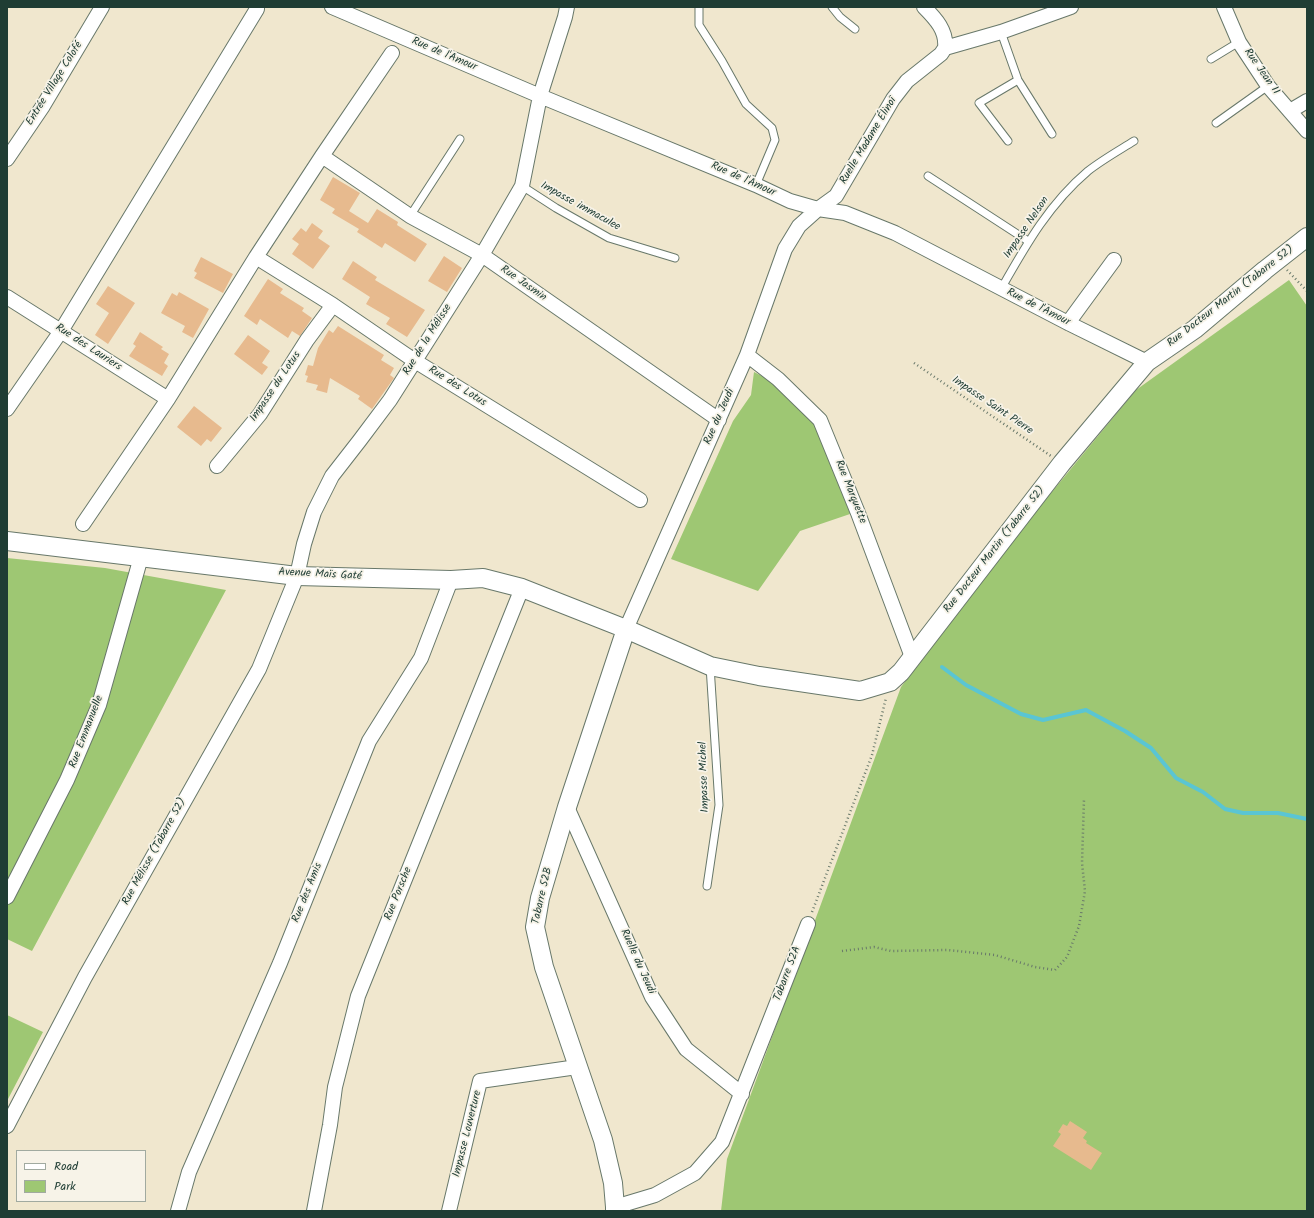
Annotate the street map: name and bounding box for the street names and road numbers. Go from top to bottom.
street label: Rue de l'Amour [409,35,479,75]
street label: Entrée Village Colofé [24,40,86,128]
street label: Rue Jean II [1240,46,1282,98]
street label: Ruelle Madame Élinoï [838,95,900,187]
street label: Rue de l'Amour [709,160,777,200]
street label: Impasse immaculee [538,180,622,234]
street label: Impasse Nelson [1001,194,1053,262]
street label: Rue Docteur Martin (Tabarre 52) [1165,243,1297,351]
street label: Rue Jasmin [497,263,549,305]
street label: Rue de l'Amour [1004,286,1072,330]
street label: Rue de la Mélisse [401,302,455,378]
street label: Rue des Lauriers [52,322,124,374]
street label: Impasse du Lotus [248,349,304,425]
street label: Rue des Lotus [426,364,488,410]
street label: Impasse Saint Pierre [949,374,1035,438]
street label: Rue du Jeudi [702,387,738,447]
street label: Rue Marquette [831,458,869,526]
street label: Rue Docteur Martin (Tabarre 52) [941,484,1049,616]
street label: Avenue Maïs Gaté [278,566,362,584]
street label: Rue Emmanuelle [67,694,107,770]
street label: Impasse Michel [697,741,713,813]
street label: Rue Mélisse (Tabarre 52) [120,796,190,908]
street label: Rue des Amis [290,861,326,925]
street label: Rue Porsche [382,866,416,922]
street label: Tabarre 52B [530,866,556,926]
street label: Ruelle du Jeudi [617,927,657,997]
street label: Tabarre 52A [772,945,804,1003]
street label: Impasse Louverture [451,1089,485,1179]

